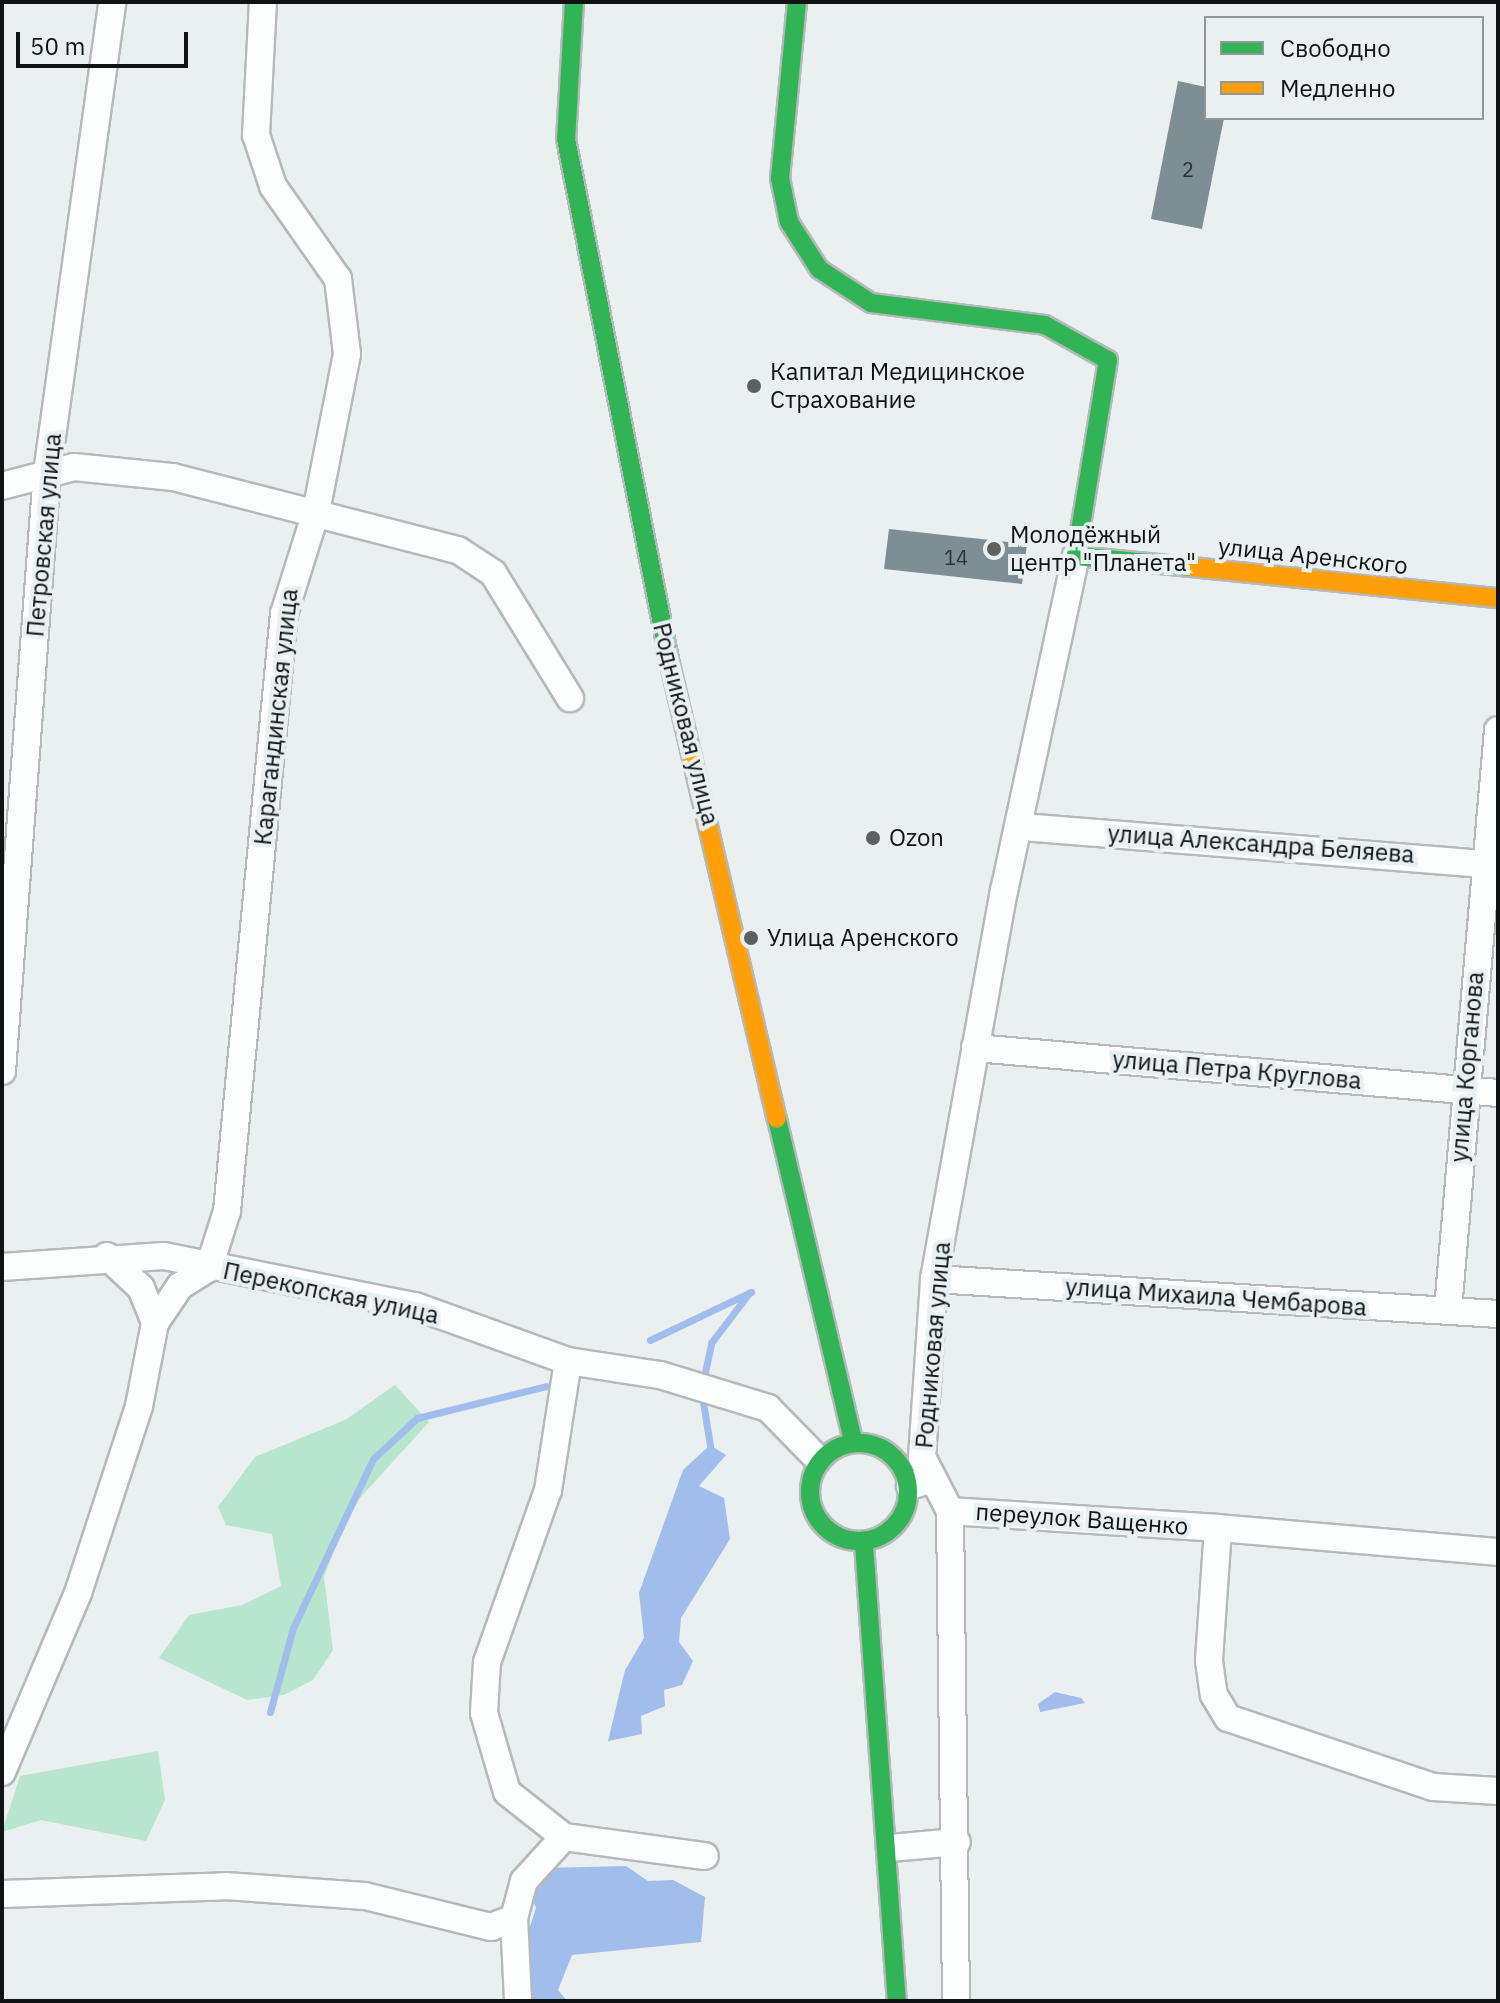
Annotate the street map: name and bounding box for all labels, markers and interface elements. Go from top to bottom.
scale bar [20,16,192,66]
legend [1204,16,1484,120]
text: 50 m [30,30,85,62]
text: Свободно [1280,32,1391,64]
text: Медленно [1280,72,1396,104]
house number: 2 [1182,157,1194,181]
place label: Капитал Медицинское Страхование [770,358,1025,414]
marker: Капитал Медицинское Страхование [745,377,763,395]
street label: Петровская улица [21,432,67,638]
place label: Молодёжный центр "Планета" [1010,521,1196,577]
street label: улица Аренского [1217,532,1409,580]
marker: Молодёжный центр "Планета" [985,540,1003,558]
house number: 14 [944,545,968,569]
street label: Карагандинская улица [248,587,304,847]
street label: Родниковая улица [647,620,725,828]
street label: улица Александра Беляева [1107,819,1415,869]
place label: Ozon [889,824,944,852]
marker: Ozon [864,829,882,847]
place label: Улица Аренского [767,924,959,952]
marker: Улица Аренского [742,929,760,947]
street label: улица Корганова [1444,970,1490,1164]
street label: улица Петра Круглова [1111,1045,1363,1095]
street label: Родниковая улица [910,1240,956,1450]
street label: Перекопская улица [221,1256,441,1330]
street label: улица Михаила Чембарова [1064,1272,1368,1322]
street label: переулок Ващенко [975,1497,1189,1541]

